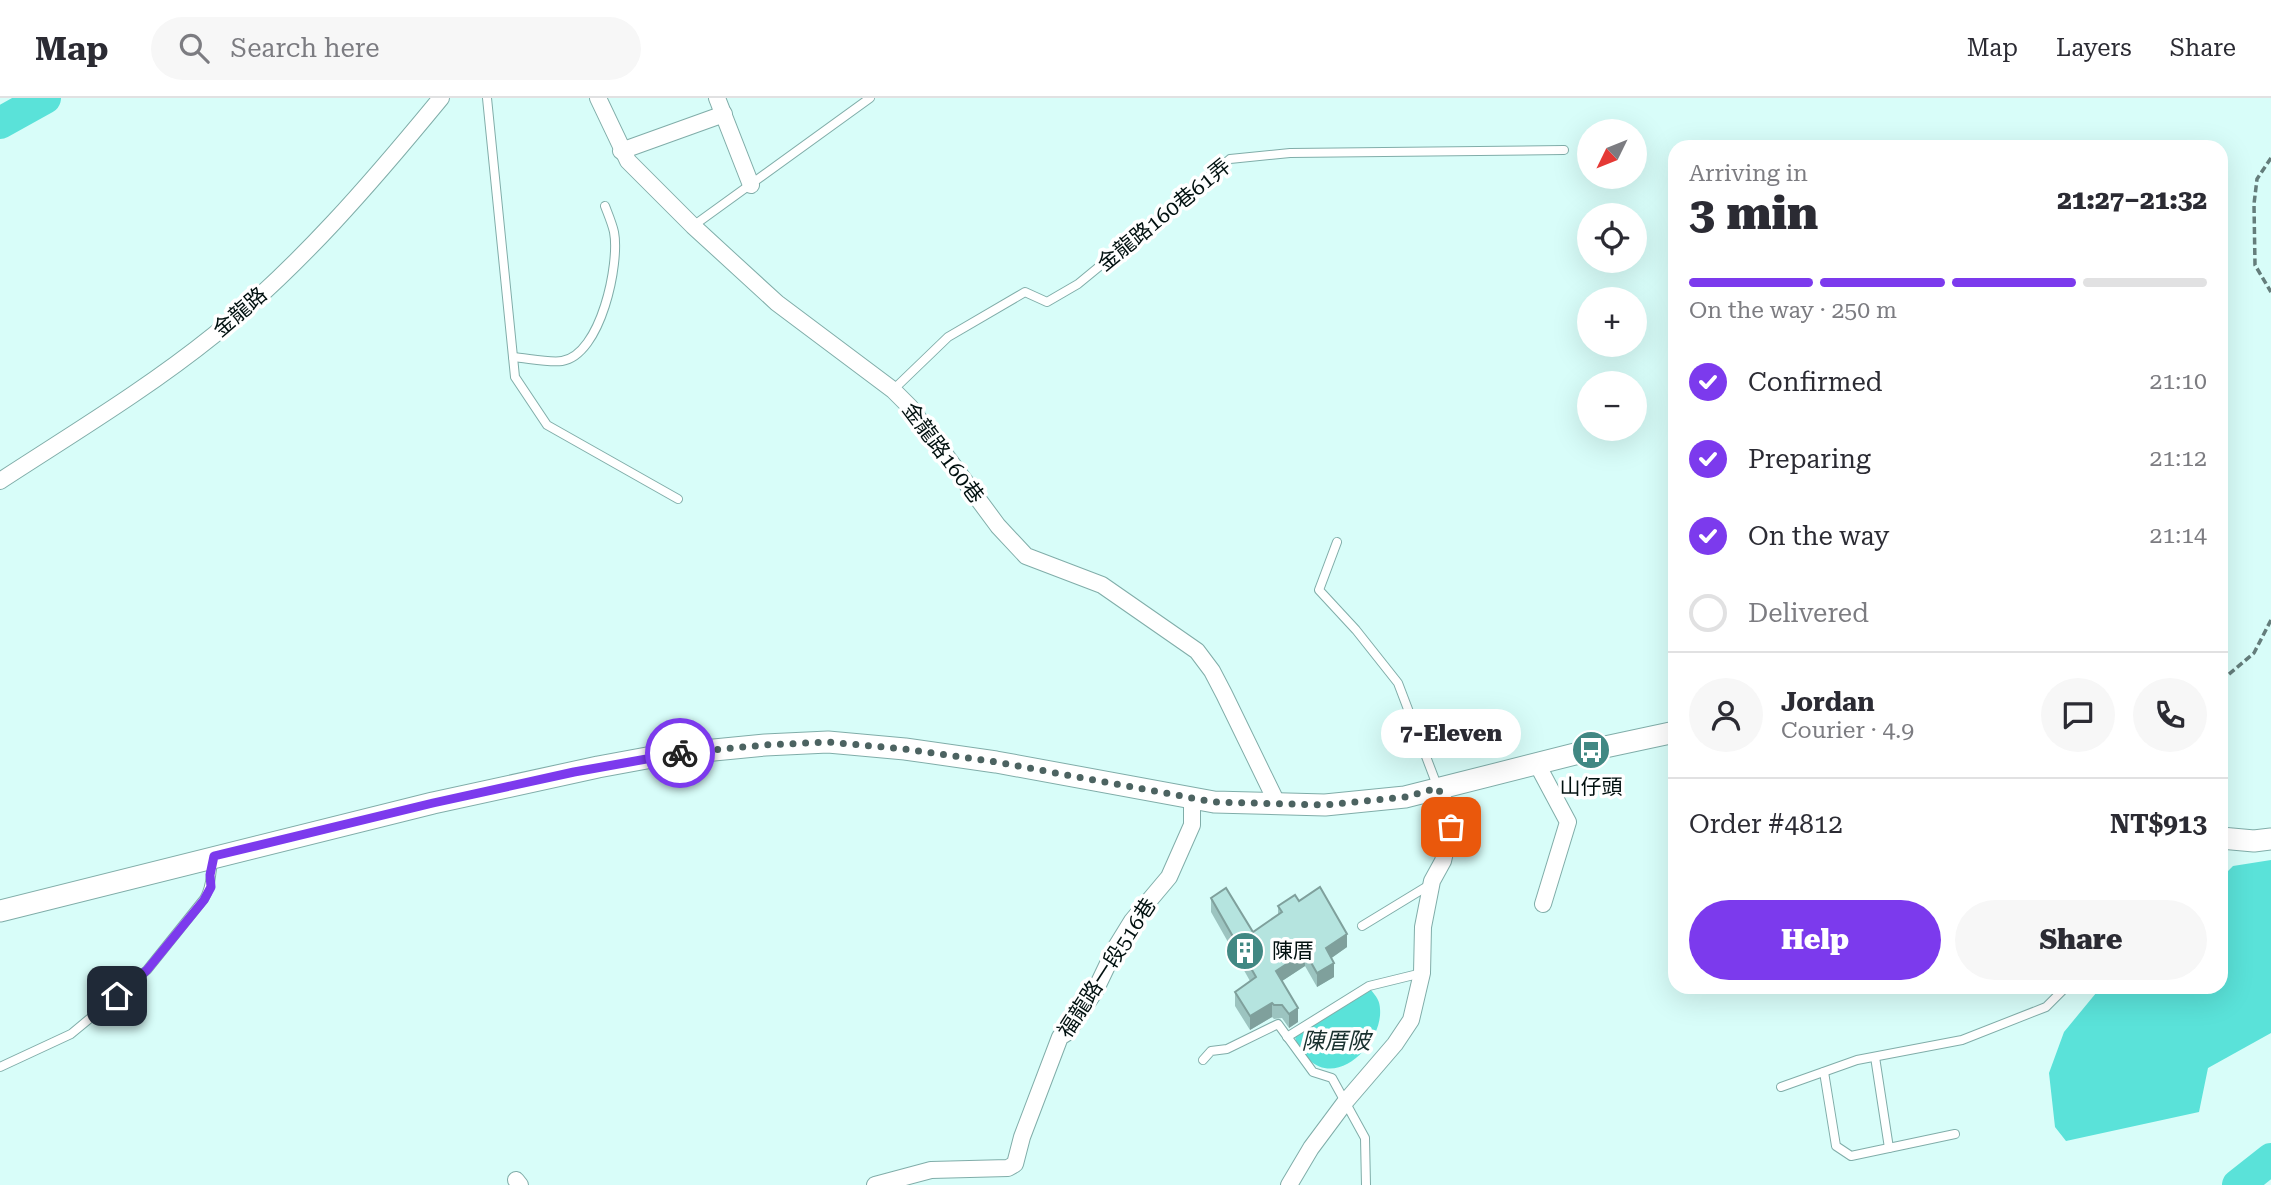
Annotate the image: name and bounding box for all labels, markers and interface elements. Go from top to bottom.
search box [151,17,641,80]
text: Map [35,29,109,68]
icon: search [175,29,213,67]
text: Search here [231,33,380,63]
text: Map [1967,34,2018,62]
text: Layers [2056,34,2132,62]
text: Share [2170,34,2236,62]
north arrow [1577,119,1647,189]
map controls [1577,119,1647,441]
street label: 金龍路160巷61弄 [1093,154,1235,276]
text: Arriving in [1689,160,1808,187]
text: 21:27–21:32 [2057,185,2207,215]
text: 3 min [1689,186,1818,240]
button: locate [1577,203,1647,273]
street label: 金龍路 [208,282,272,342]
button: + [1577,287,1647,357]
text: On the way · 250 m [1689,297,1897,324]
icon: check [1689,363,1727,401]
text: Confirmed [1748,367,1883,397]
text: 21:10 [2150,368,2207,395]
button: − [1577,371,1647,441]
street label: 金龍路160巷 [898,398,988,508]
icon: check [1689,440,1727,478]
text: Preparing [1748,444,1871,474]
text: 21:12 [2150,445,2207,472]
icon: check [1689,517,1727,555]
text: On the way [1748,521,1889,551]
text: 21:14 [2150,522,2207,549]
text: Delivered [1748,598,1869,628]
button: person [1689,678,1763,752]
button: chat [2041,678,2115,752]
button: phone [2133,678,2207,752]
text: Jordan [1781,687,1875,717]
callout: 7-Eleven [1381,708,1521,757]
text: Courier · 4.9 [1781,717,1914,744]
courier [645,718,715,788]
text: 7-Eleven [1400,720,1502,747]
bus stop icon: 山仔頭 [1570,729,1612,771]
icon: bike [661,734,699,772]
place label: 山仔頭 [1560,775,1623,799]
pin [1421,797,1481,857]
icon: bag [1432,808,1470,846]
text: Order #4812 [1689,809,1843,839]
text: NT$913 [2110,809,2207,839]
street label: 福龍路一段516巷 [1053,894,1161,1042]
button: Help [1689,900,1941,980]
button: Share [1955,900,2207,980]
building icon: 陳厝 [1224,930,1266,972]
place label: 陳厝 [1272,939,1314,963]
pin [87,966,147,1026]
icon: home [98,977,136,1015]
water label: 陳厝陂 [1302,1028,1374,1055]

